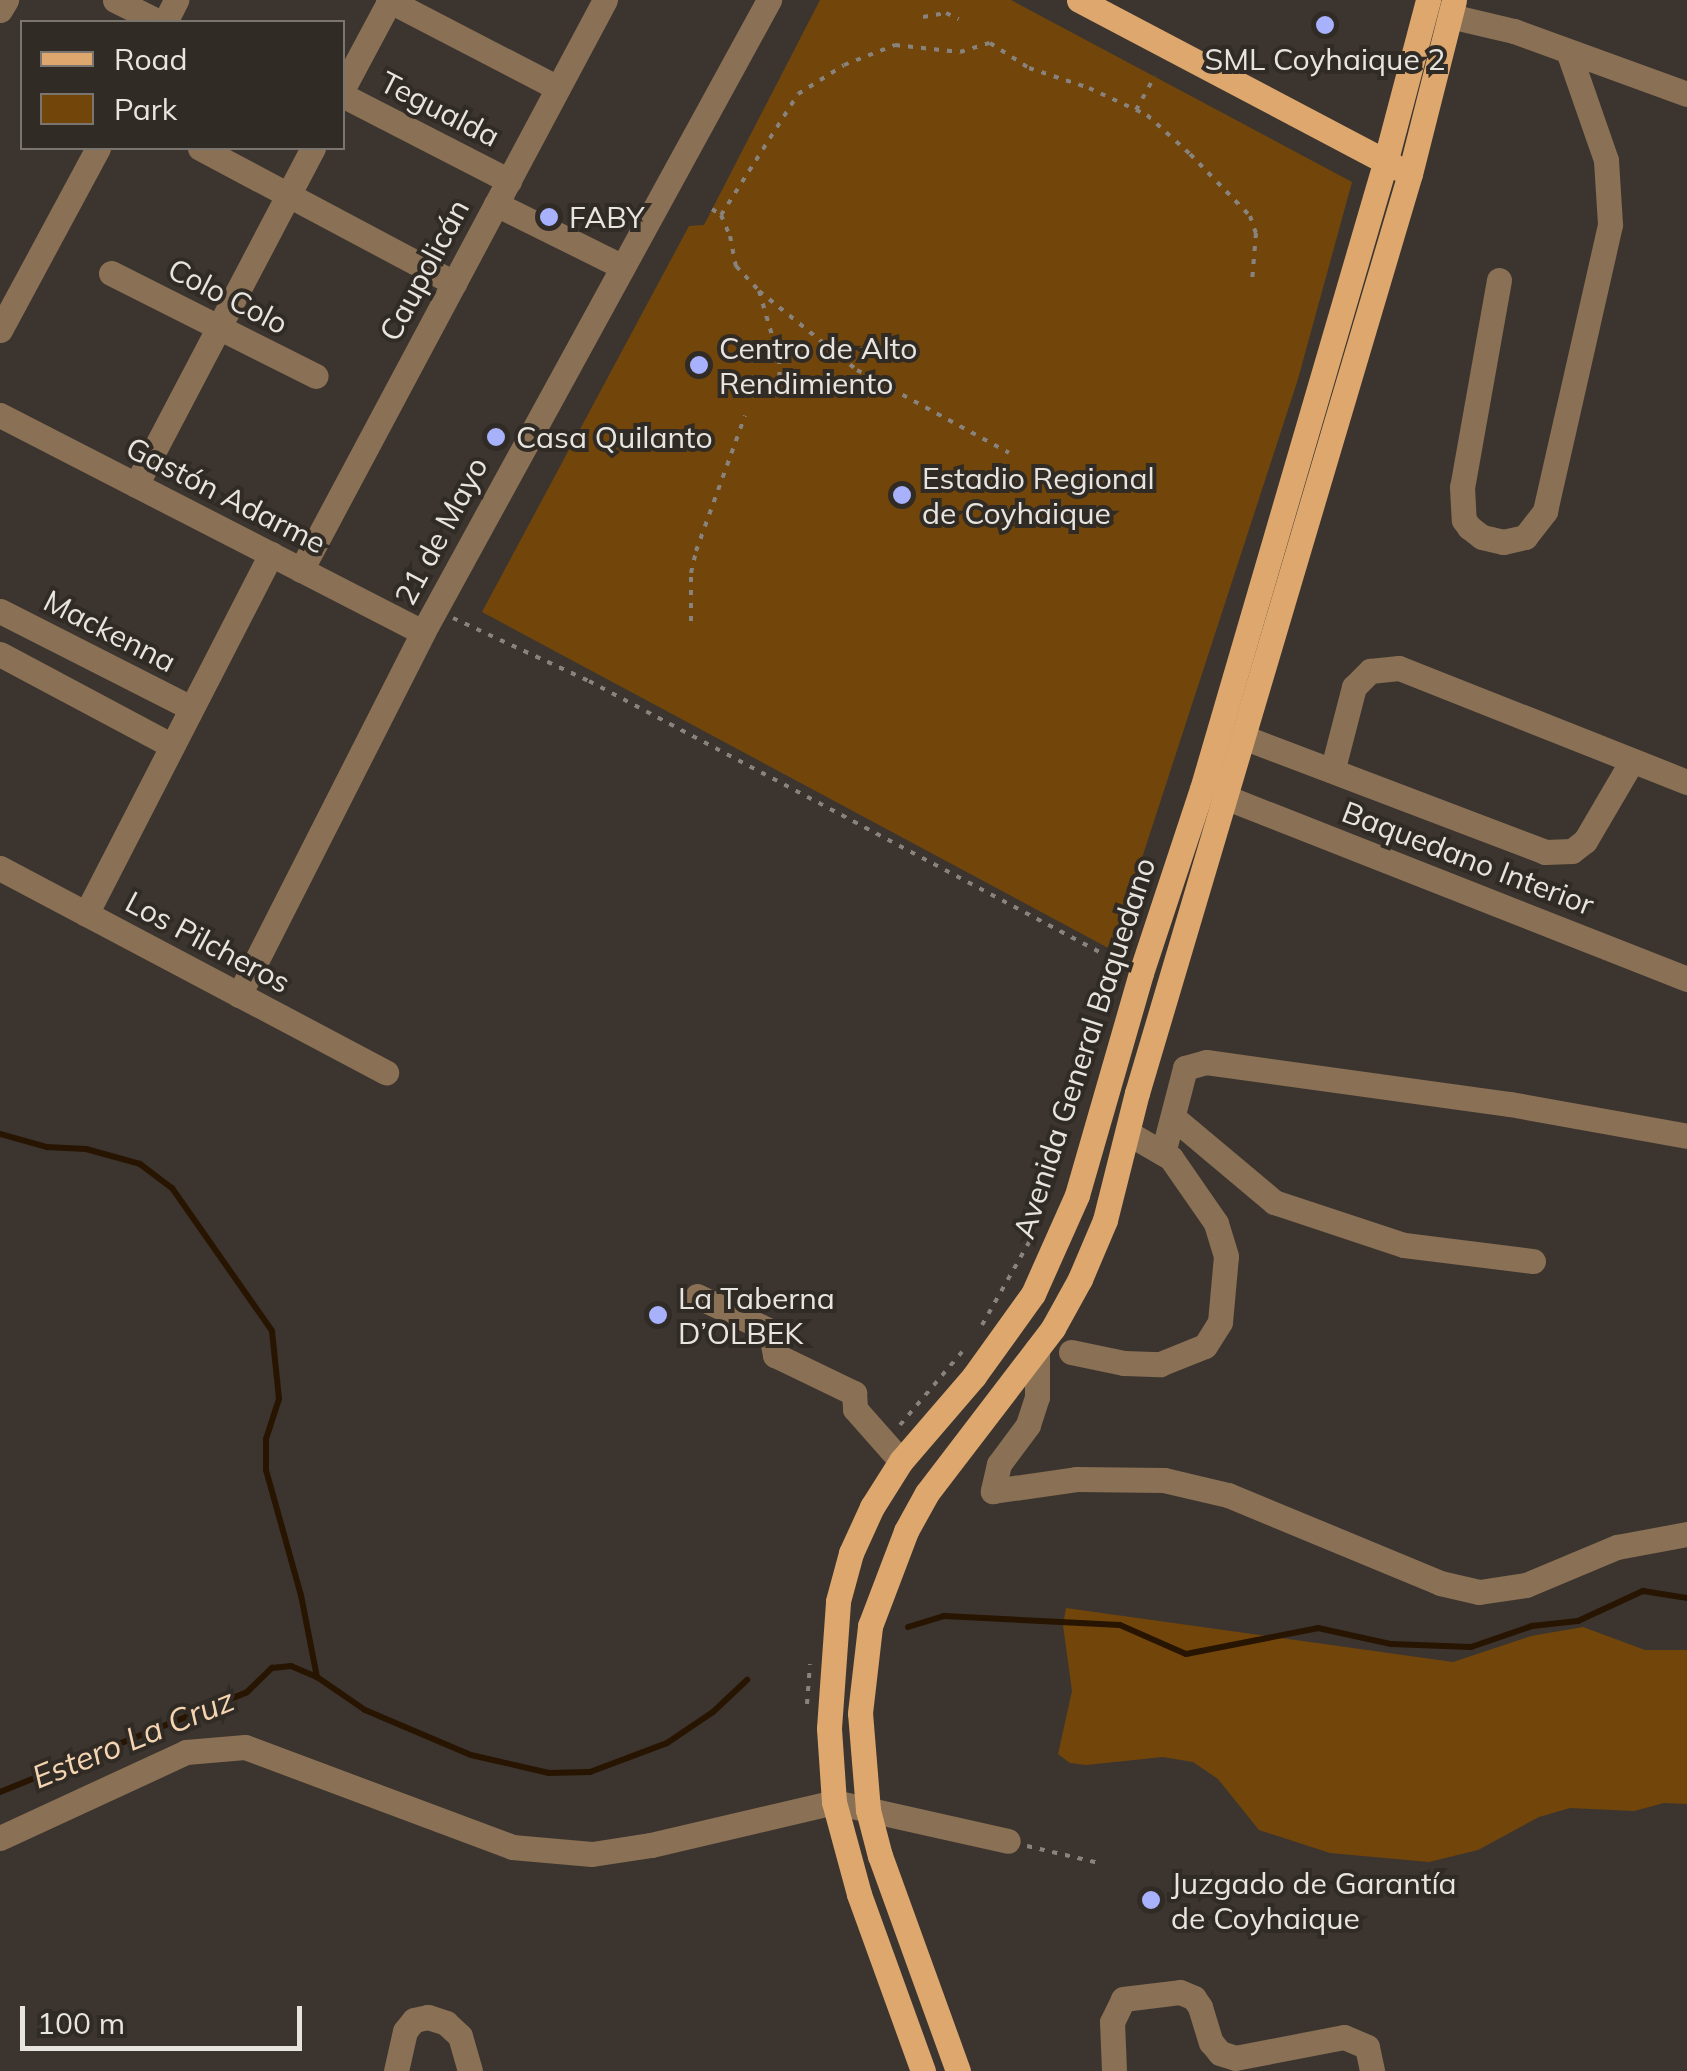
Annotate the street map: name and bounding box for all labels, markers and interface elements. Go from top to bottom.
marker: SML Coyhaique 2 [1314,14,1336,36]
legend [20,20,345,150]
text: Road [114,40,188,78]
place label: SML Coyhaique 2 [1204,41,1446,77]
street label: Tegualda [374,64,506,154]
text: Park [114,90,177,128]
street label: Caupolicán [372,193,476,347]
place label: FABY [569,199,644,235]
marker: FABY [538,206,560,228]
street label: Colo Colo [162,251,294,341]
place label: Centro de Alto Rendimiento [719,330,917,400]
marker: Centro de Alto Rendimiento [688,354,710,376]
place label: Casa Quilanto [516,419,713,455]
marker: Casa Quilanto [485,426,507,448]
street label: Gastón Adarme [120,429,332,561]
street label: 21 de Mayo [387,451,495,611]
place label: Estadio Regional de Coyhaique [922,460,1155,530]
marker: Estadio Regional de Coyhaique [891,484,913,506]
street label: Mackenna [38,582,182,680]
street label: Baquedano Interior [1337,793,1599,923]
street label: Avenida General Baquedano [1005,853,1163,1243]
street label: Los Pilcheros [120,884,296,1000]
place label: La Taberna D’OLBEK [678,1280,835,1350]
marker: La Taberna D’OLBEK [647,1304,669,1326]
water label: Estero La Cruz [26,1680,240,1796]
place label: Juzgado de Garantía de Coyhaique [1171,1865,1457,1936]
marker: Juzgado de Garantía de Coyhaique [1140,1889,1162,1911]
scale bar [25,1986,308,2048]
text: 100 m [37,2004,125,2042]

